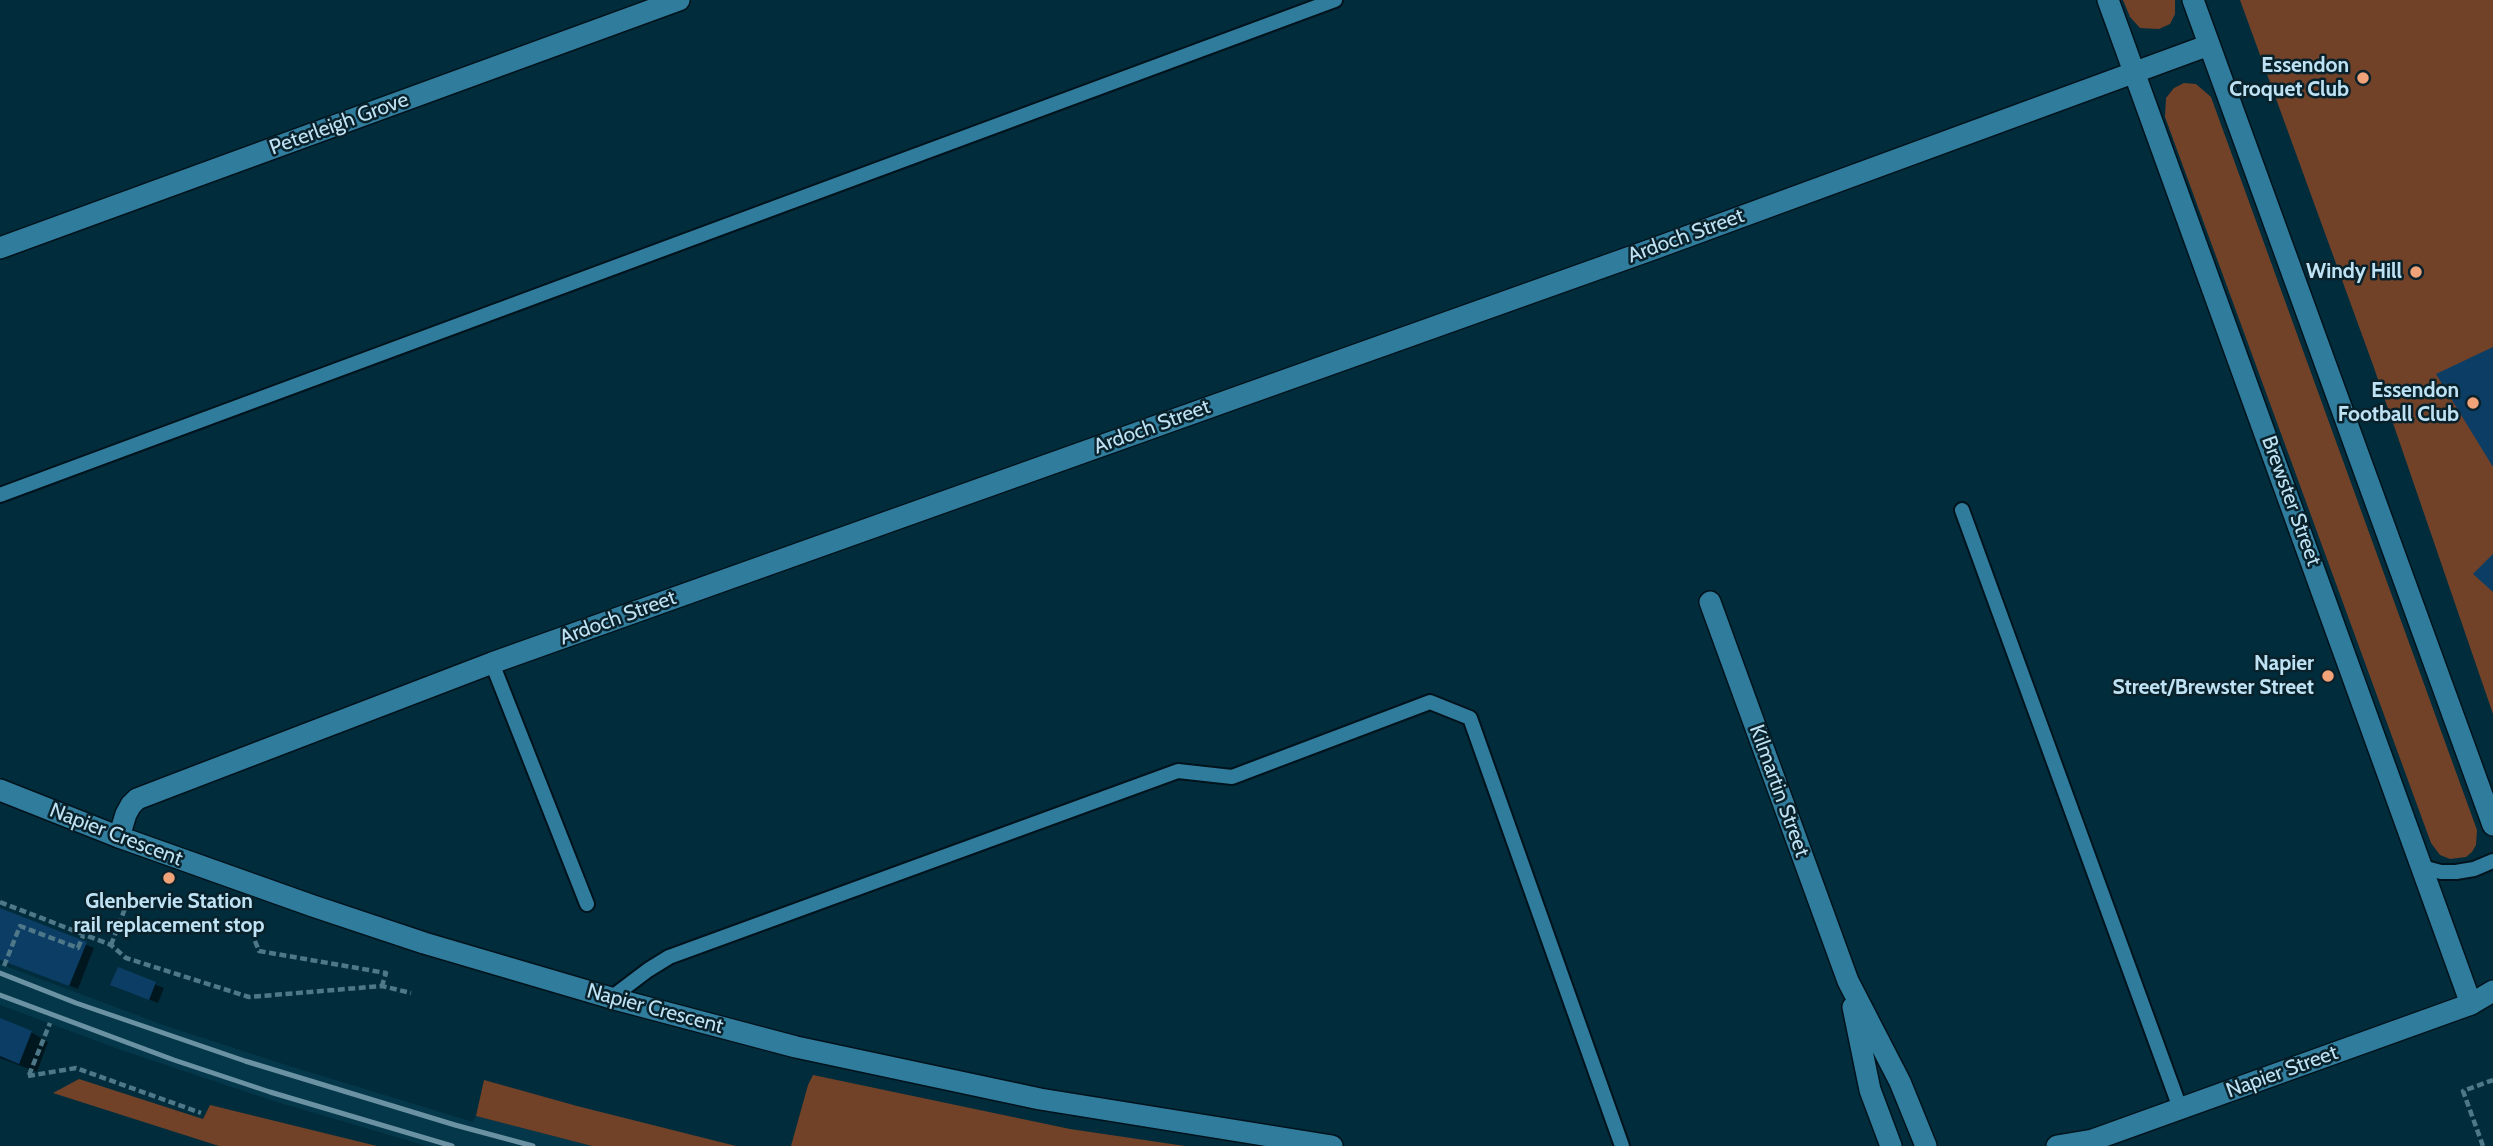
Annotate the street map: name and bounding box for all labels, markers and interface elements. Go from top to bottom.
place label: Essendon Croquet Club [2229,53,2349,103]
marker: Essendon Croquet Club [2355,70,2371,86]
street label: Peterleigh Grove [266,87,412,161]
street label: Ardoch Street [1624,203,1748,269]
place label: Windy Hill [2306,259,2402,285]
marker: Windy Hill [2408,264,2424,280]
place label: Essendon Football Club [2338,378,2459,428]
street label: Ardoch Street [1090,394,1214,460]
marker: Essendon Football Club [2465,395,2481,411]
street label: Brewster Street [2256,433,2326,569]
street label: Ardoch Street [556,585,680,651]
place label: Napier Street/Brewster Street [2113,651,2314,701]
marker: Napier Street/Brewster Street [2320,668,2336,684]
street label: Kilmartin Street [1743,721,1815,861]
street label: Napier Crescent [46,798,186,872]
marker: Glenbervie Station rail replacement stop [161,870,177,886]
place label: Glenbervie Station rail replacement stop [74,889,264,939]
street label: Napier Crescent [584,979,726,1039]
street label: Napier Street [2223,1040,2341,1104]

